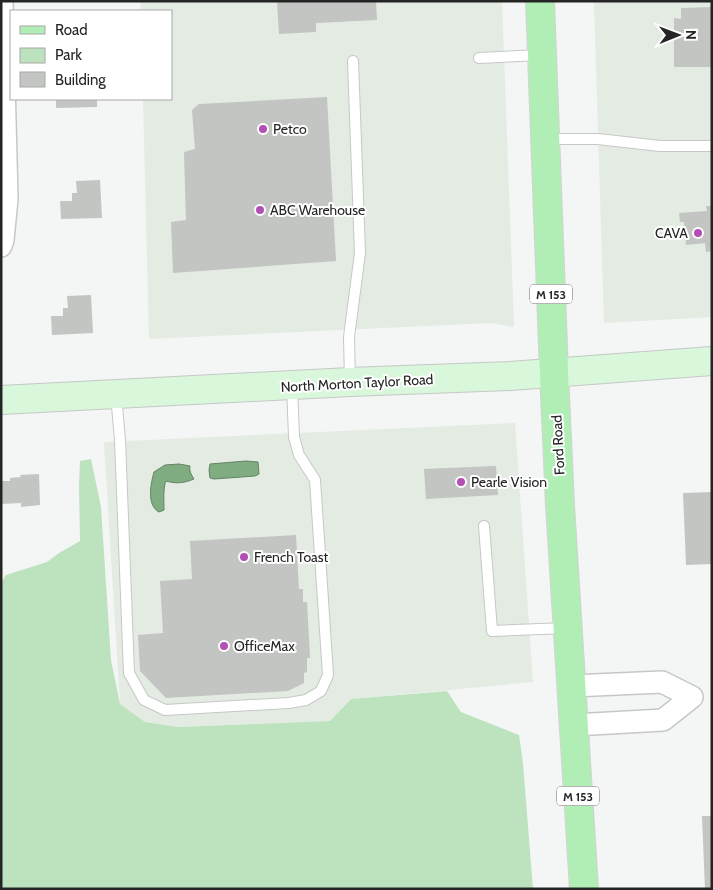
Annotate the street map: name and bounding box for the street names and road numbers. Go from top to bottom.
road number: M 153 [530,284,572,304]
street label: North Morton Taylor Road [280,370,434,396]
street label: Ford Road [547,415,569,475]
road number: M 153 [557,786,599,806]

